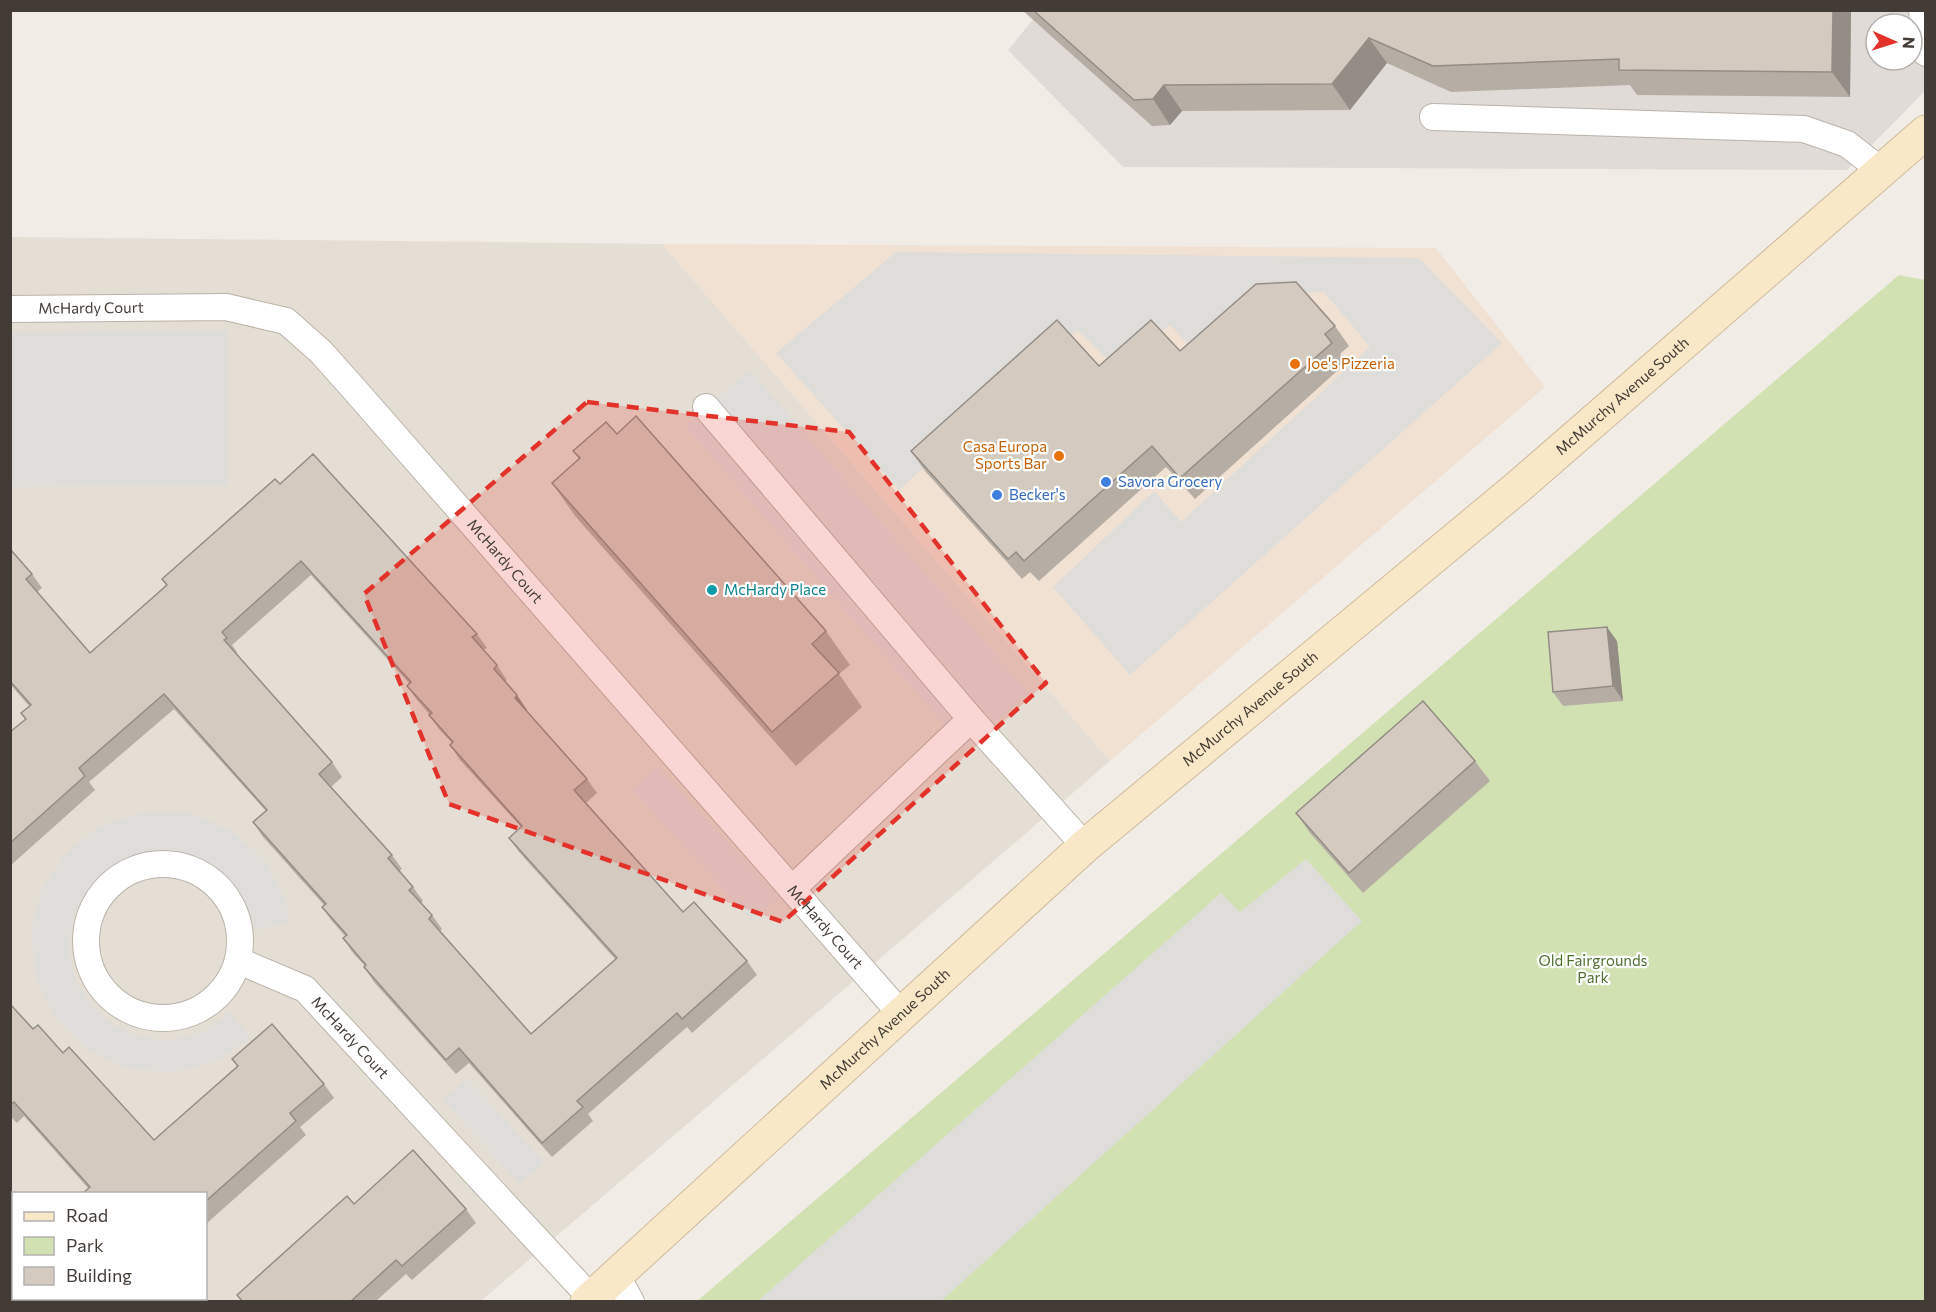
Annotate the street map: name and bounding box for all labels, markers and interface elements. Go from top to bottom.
north arrow [1864,12,1924,72]
text: N [1900,36,1919,49]
street label: McHardy Court [38,298,144,317]
street label: McMurchy Avenue South [1551,333,1692,458]
place label: Joe's Pizzeria [1307,354,1395,372]
marker: Joe's Pizzeria [1288,357,1302,371]
place label: Casa Europa Sports Bar [963,437,1047,472]
marker: Casa Europa Sports Bar [1052,449,1066,463]
place label: Savora Grocery [1118,472,1222,490]
marker: Savora Grocery [1099,475,1113,489]
place label: Becker's [1009,485,1066,503]
marker: Becker's [990,488,1004,502]
street label: McHardy Court [464,515,547,606]
place label: McHardy Place [724,580,826,598]
marker: McHardy Place [705,583,719,597]
street label: McMurchy Avenue South [1178,647,1321,770]
street label: McHardy Court [784,881,867,972]
park label: Old Fairgrounds Park [1539,951,1648,986]
street label: McMurchy Avenue South [815,964,953,1093]
street label: McHardy Court [308,992,393,1082]
legend [12,1192,207,1300]
text: Road [66,1204,108,1226]
text: Park [66,1234,104,1256]
text: Building [66,1264,132,1286]

